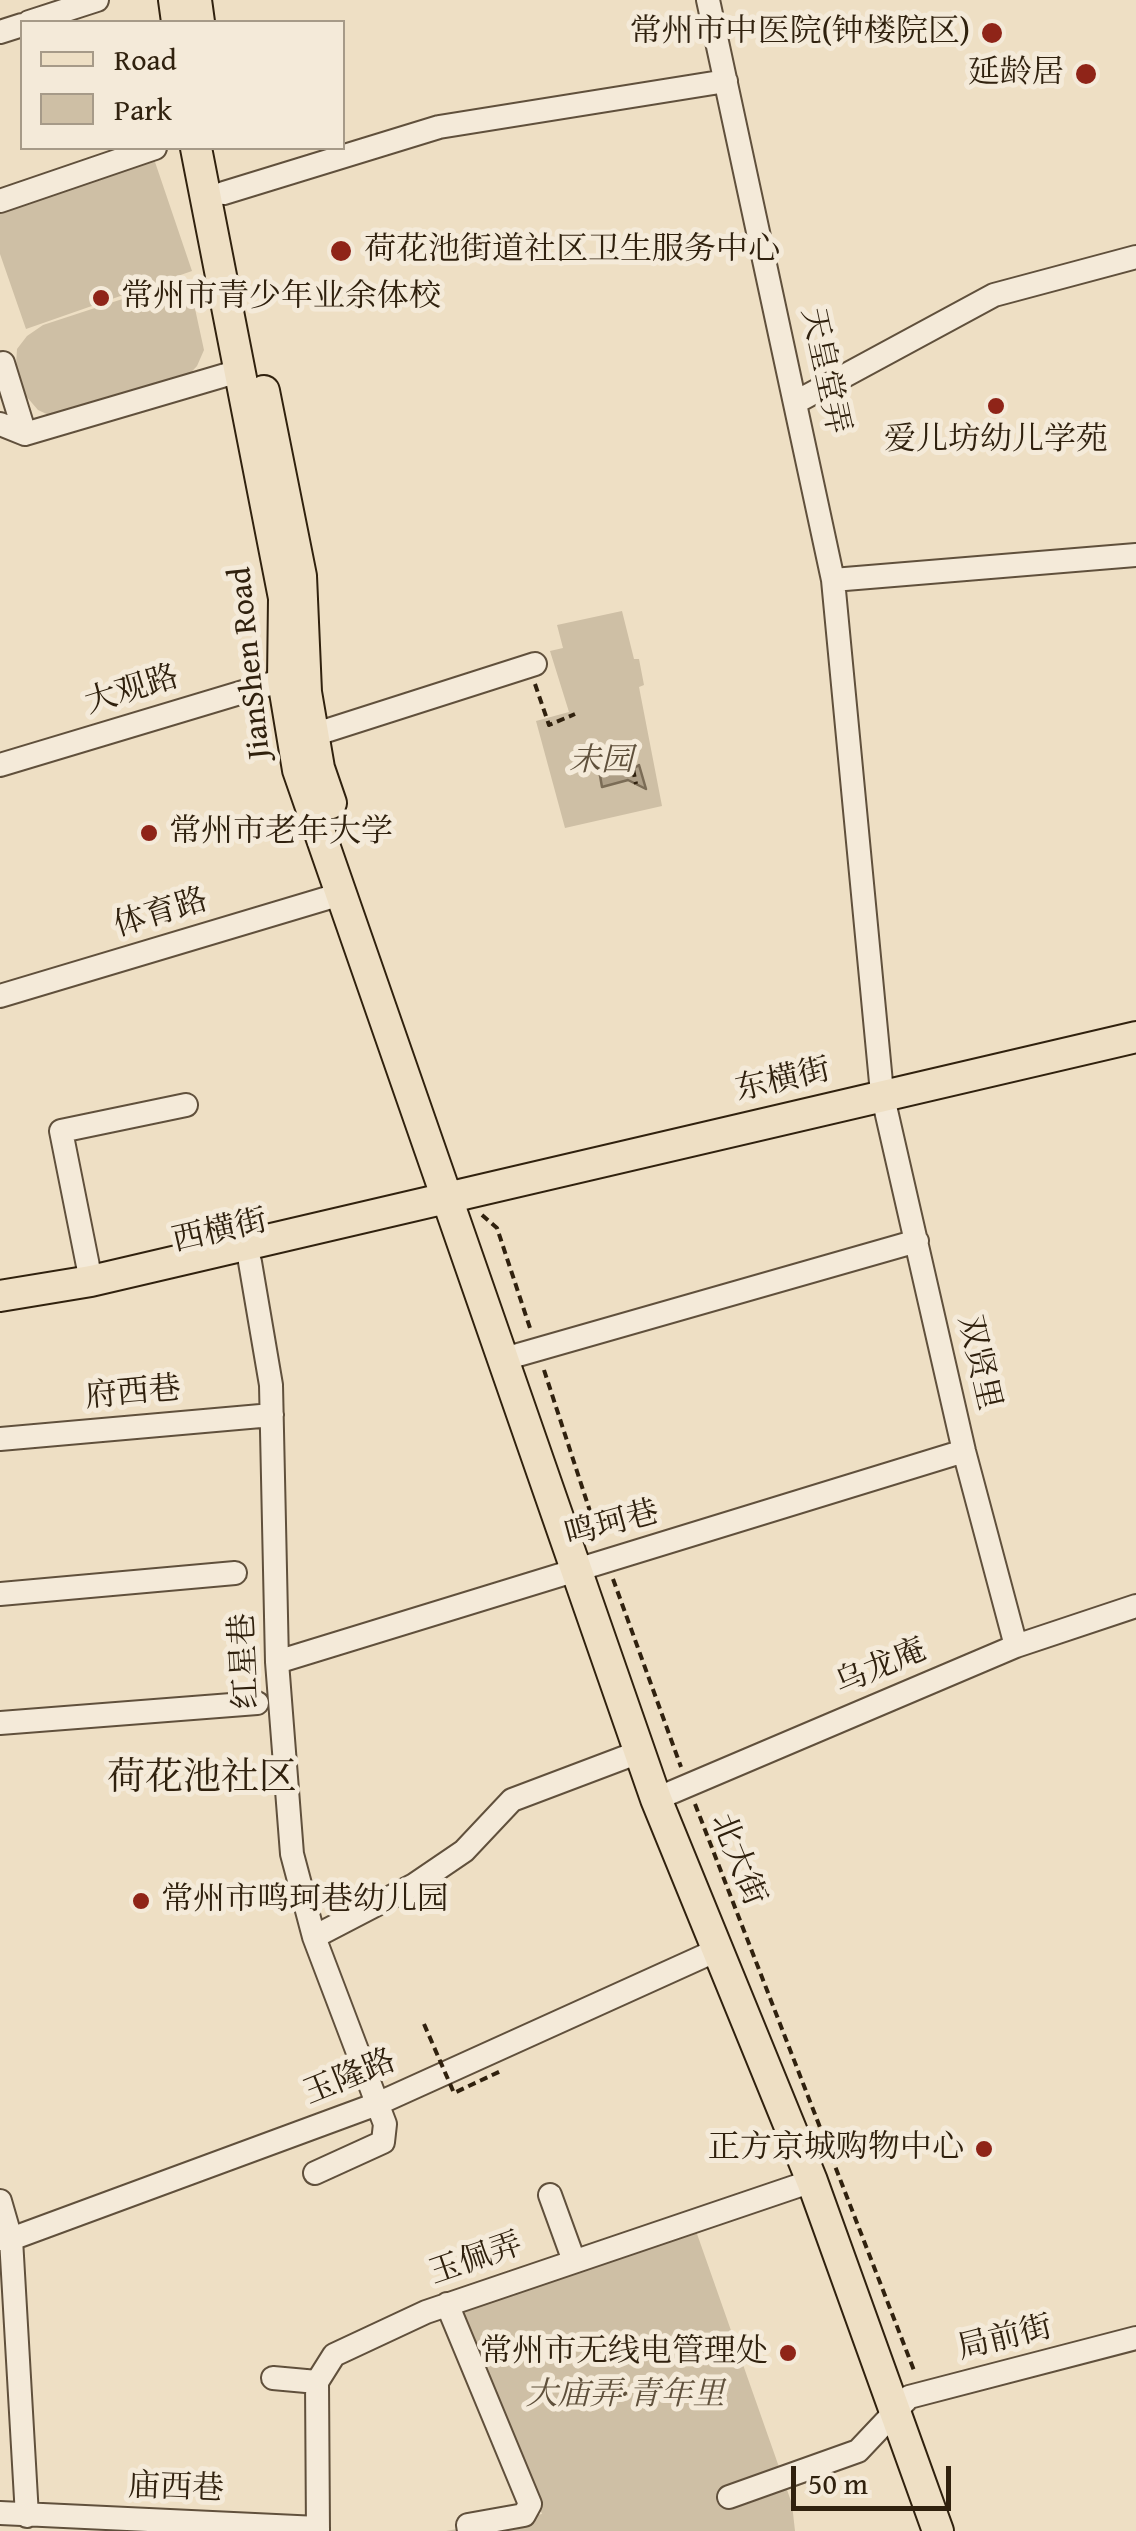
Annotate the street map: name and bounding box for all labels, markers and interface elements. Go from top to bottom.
place label: 常州市中医院(钟楼院区) [629,14,970,52]
legend [20,20,345,150]
marker: 常州市中医院(钟楼院区) [979,20,1005,46]
text: Road [114,37,177,81]
place label: 延龄居 [968,55,1064,93]
marker: 延龄居 [1073,61,1099,87]
text: Park [114,87,172,131]
place label: 荷花池街道社区卫生服务中心 [364,232,780,270]
marker: 荷花池街道社区卫生服务中心 [328,238,354,264]
place label: 常州市青少年业余体校 [121,279,441,317]
marker: 常州市青少年业余体校 [90,287,112,309]
street label: 天皇堂弄 [792,304,856,438]
marker: 爱儿坊幼儿学苑 [985,395,1007,417]
place label: 爱儿坊幼儿学苑 [884,422,1108,460]
street label: JianShen Road [222,565,280,761]
street label: 大观路 [80,659,184,723]
park label: 未园 [569,743,633,781]
place label: 常州市老年大学 [169,814,393,852]
marker: 常州市老年大学 [138,822,160,844]
street label: 体育路 [109,882,213,946]
street label: 东横街 [732,1051,834,1111]
street label: 西横街 [169,1202,271,1262]
street label: 双贤里 [948,1312,1008,1414]
street label: 府西巷 [84,1371,182,1417]
street label: 鸣珂巷 [561,1494,663,1556]
street label: 红星巷 [224,1612,268,1710]
street label: 乌龙庵 [829,1632,933,1704]
district label: 荷花池社区 [107,1756,297,1802]
street label: 北大街 [701,1808,773,1912]
place label: 常州市鸣珂巷幼儿园 [161,1882,449,1920]
marker: 常州市鸣珂巷幼儿园 [130,1890,152,1912]
street label: 玉隆路 [298,2042,402,2114]
place label: 正方京城购物中心 [708,2130,964,2168]
marker: 正方京城购物中心 [973,2138,995,2160]
street label: 玉佩弄 [424,2226,528,2294]
street label: 局前街 [954,2309,1056,2369]
place label: 常州市无线电管理处 [480,2334,768,2372]
marker: 常州市无线电管理处 [777,2342,799,2364]
park label: 大庙弄·青年里 [526,2377,724,2415]
scale bar [796,2446,956,2508]
text: 50 m [808,2461,868,2505]
street label: 庙西巷 [127,2468,225,2510]

